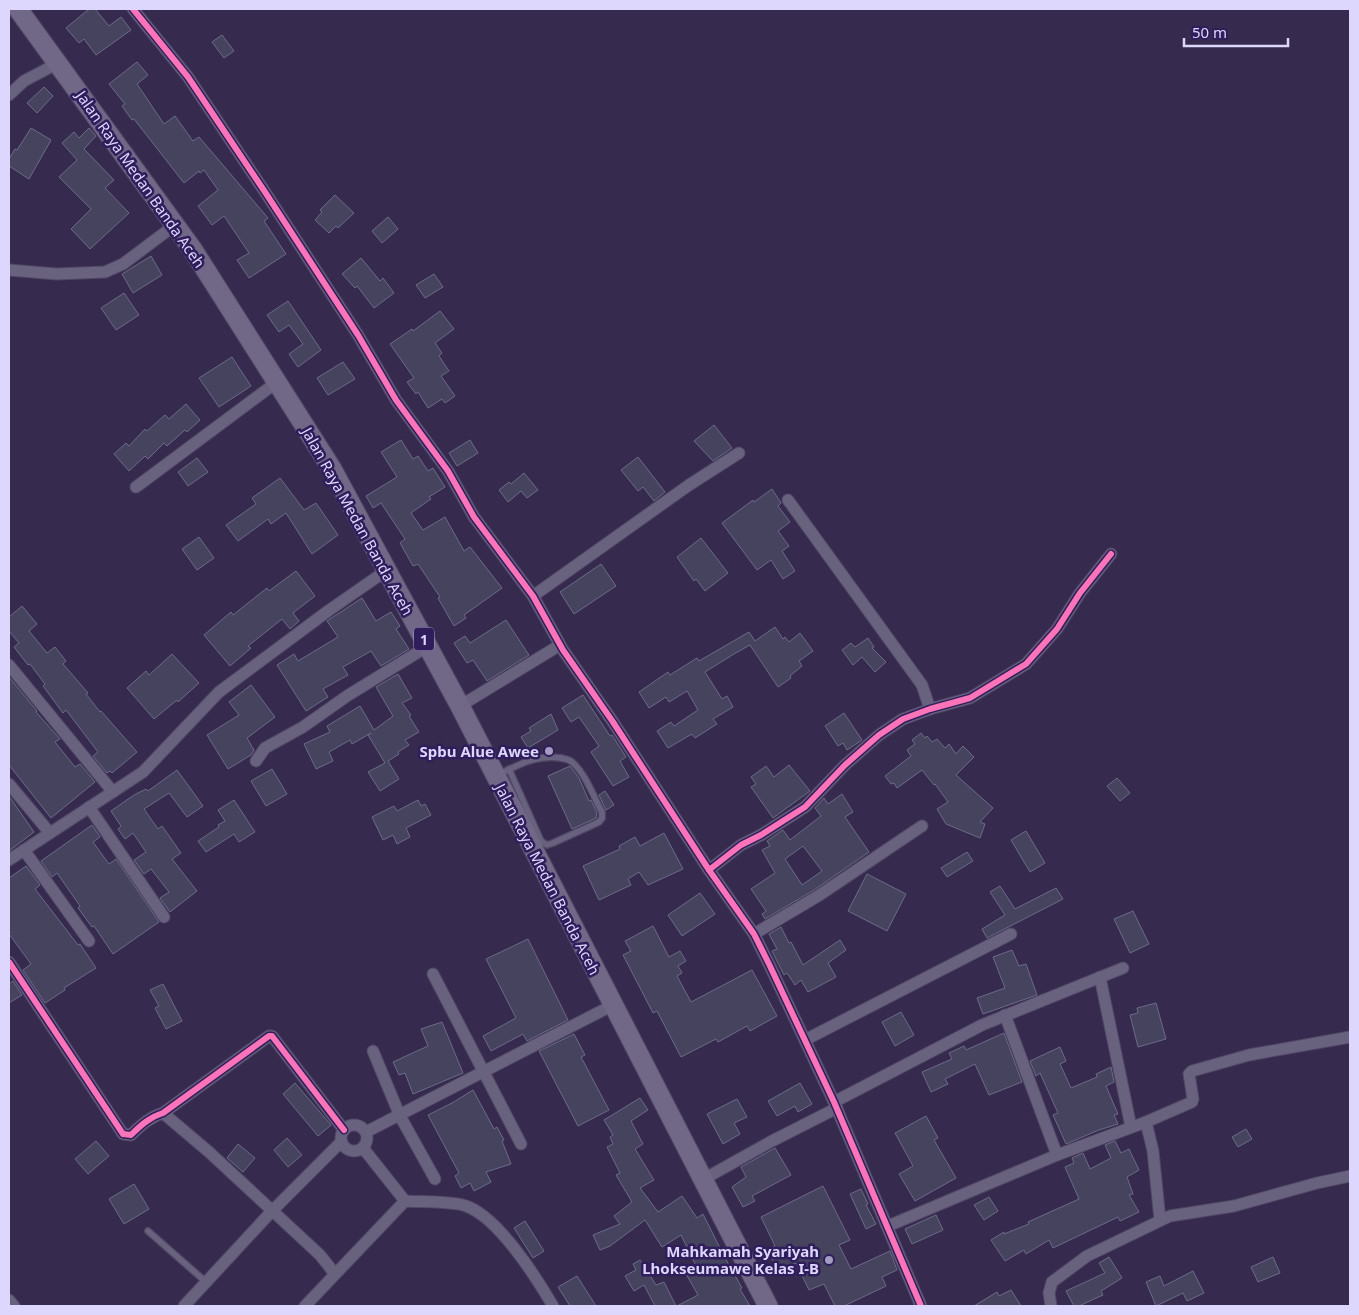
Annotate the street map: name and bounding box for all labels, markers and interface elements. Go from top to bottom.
scale bar [1184,15,1288,47]
text: 50 m [1192,22,1227,42]
street label: Jalan Raya Medan Banda Aceh [71,85,210,272]
street label: Jalan Raya Medan Banda Aceh [297,422,418,619]
road number: 1 [414,628,434,650]
place label: Spbu Alue Awee [420,741,539,761]
marker: Spbu Alue Awee [543,745,555,757]
street label: Jalan Raya Medan Banda Aceh [490,778,605,978]
place label: Mahkamah Syariyah Lhokseumawe Kelas I-B [642,1241,819,1278]
marker: Mahkamah Syariyah Lhokseumawe Kelas I-B [823,1254,835,1266]

